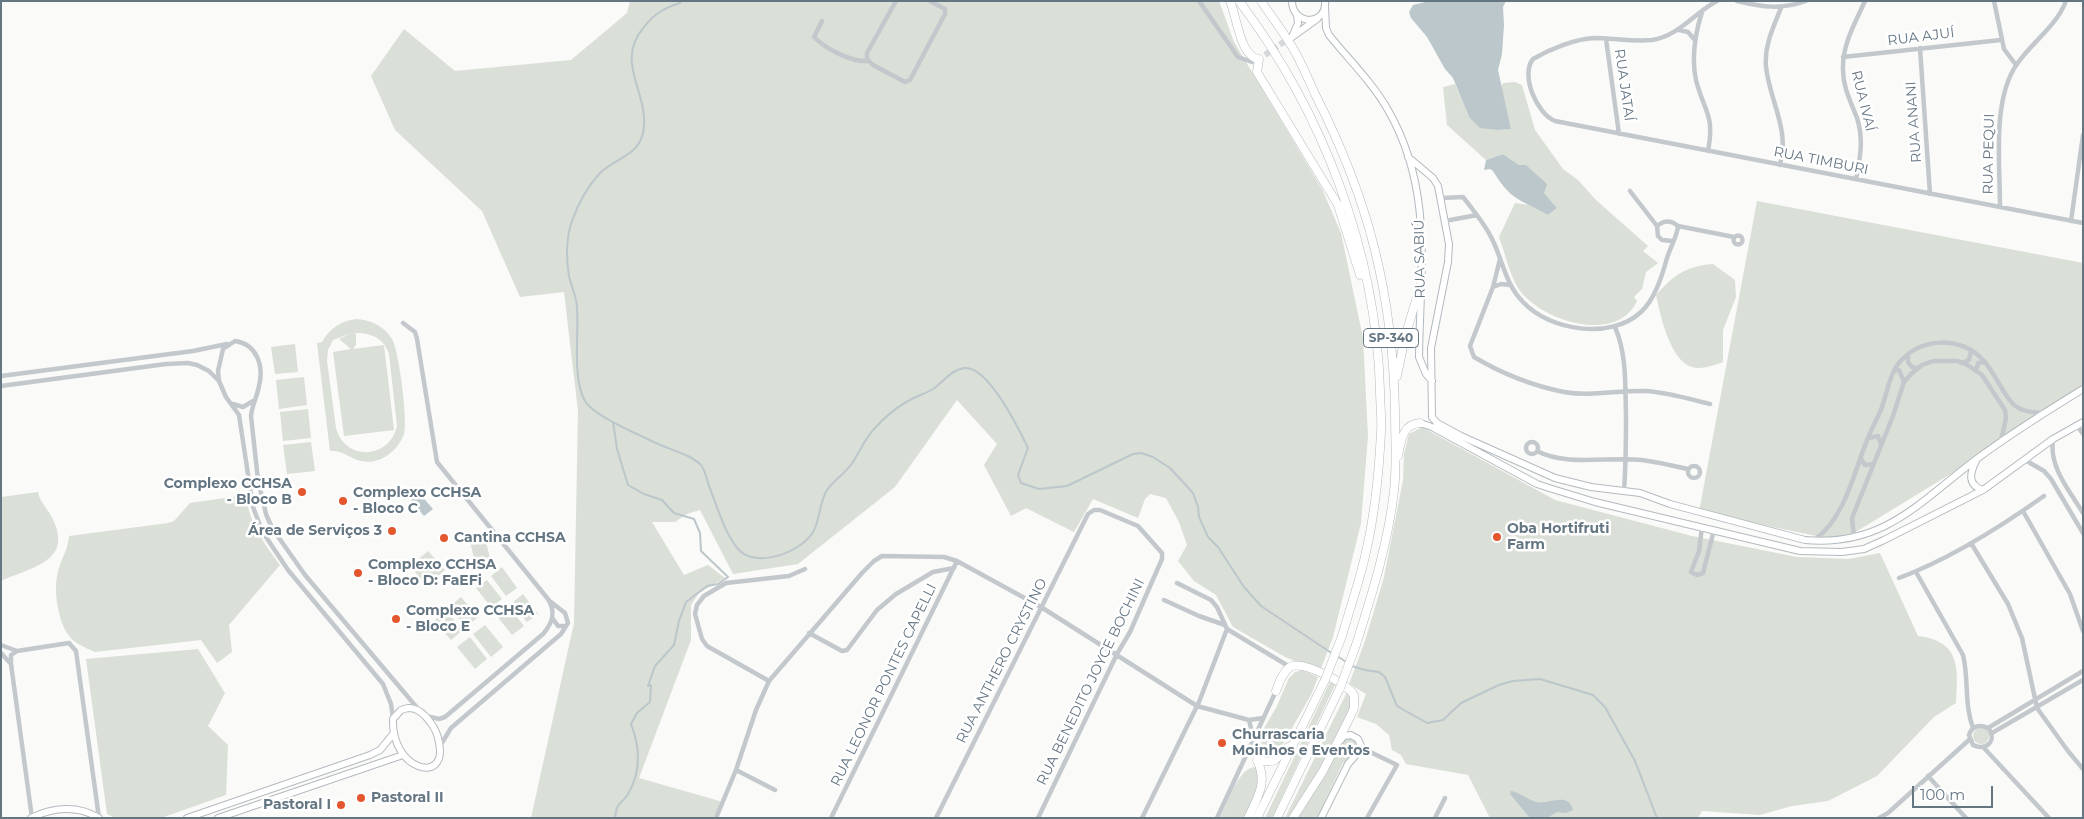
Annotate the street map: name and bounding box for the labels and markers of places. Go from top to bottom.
place label: Complexo CCHSA - Bloco B [164,476,292,508]
place label: Complexo CCHSA - Bloco C [353,485,481,518]
marker: Complexo CCHSA - Bloco B [296,486,308,498]
marker: Complexo CCHSA - Bloco C [337,495,349,507]
place label: Oba Hortifruti Farm [1507,521,1609,554]
place label: Área de Serviços 3 [248,523,382,539]
marker: Área de Serviços 3 [386,525,398,537]
place label: Cantina CCHSA [454,530,566,546]
marker: Oba Hortifruti Farm [1491,531,1503,543]
marker: Cantina CCHSA [438,532,450,544]
place label: Complexo CCHSA - Bloco D: FaEFi [368,557,496,590]
marker: Complexo CCHSA - Bloco D: FaEFi [352,567,364,579]
place label: Complexo CCHSA - Bloco E [406,603,534,636]
marker: Complexo CCHSA - Bloco E [390,613,402,625]
place label: Churrascaria Moinhos e Eventos [1232,727,1370,760]
marker: Churrascaria Moinhos e Eventos [1216,737,1228,749]
place label: Pastoral II [371,790,444,806]
marker: Pastoral II [355,792,367,804]
place label: Pastoral I [263,797,331,813]
marker: Pastoral I [335,799,347,811]

